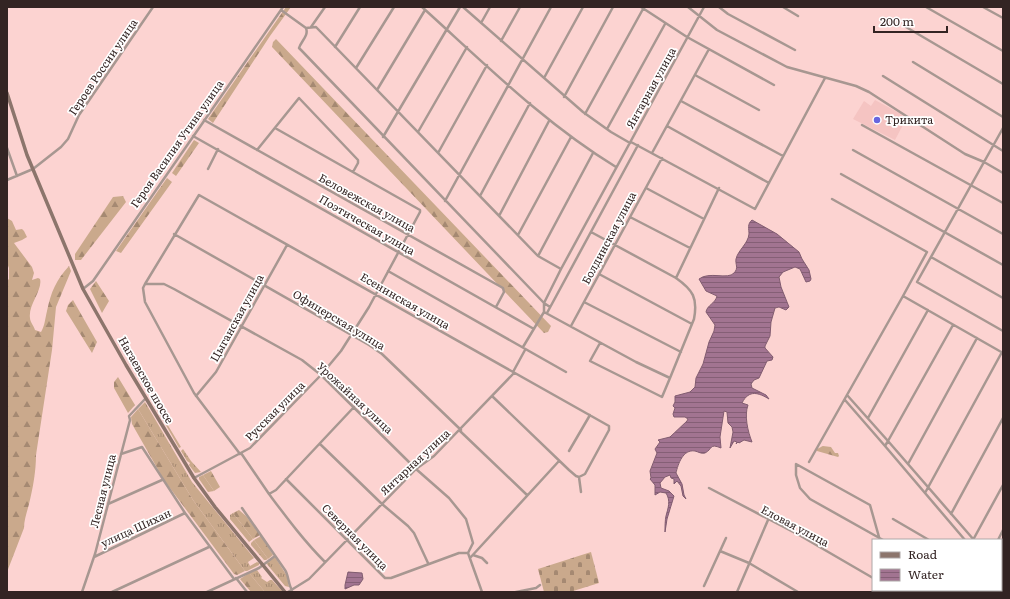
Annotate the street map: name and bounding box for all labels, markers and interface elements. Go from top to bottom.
scale bar [874,8,947,34]
text: 200 m [880,12,914,30]
street label: Героев России улица [64,15,141,118]
street label: Янтарная улица [621,44,679,131]
street label: Героя Василия Утина улица [126,76,227,211]
place label: Трикита [885,111,933,127]
marker: Трикита [872,115,882,125]
street label: Беловежская улица [316,169,419,235]
street label: Болдинская улица [577,188,639,287]
street label: Поэтическая улица [317,190,419,258]
street label: Есенинская улица [358,268,453,332]
street label: Цыганская улица [205,271,267,364]
street label: Офицерская улица [290,285,389,353]
street label: Нагаевское шоссе [115,333,178,426]
street label: Урожайная улица [314,358,397,437]
street label: Русская улица [241,377,308,444]
street label: Янтарная улица [376,425,453,498]
street label: Лесная улица [85,452,119,529]
street label: Северная улица [319,500,392,573]
street label: Еловая улица [759,500,832,550]
street label: улица Шихан [98,504,173,550]
legend [872,539,1002,591]
text: Road [908,545,938,563]
text: Water [908,565,944,583]

